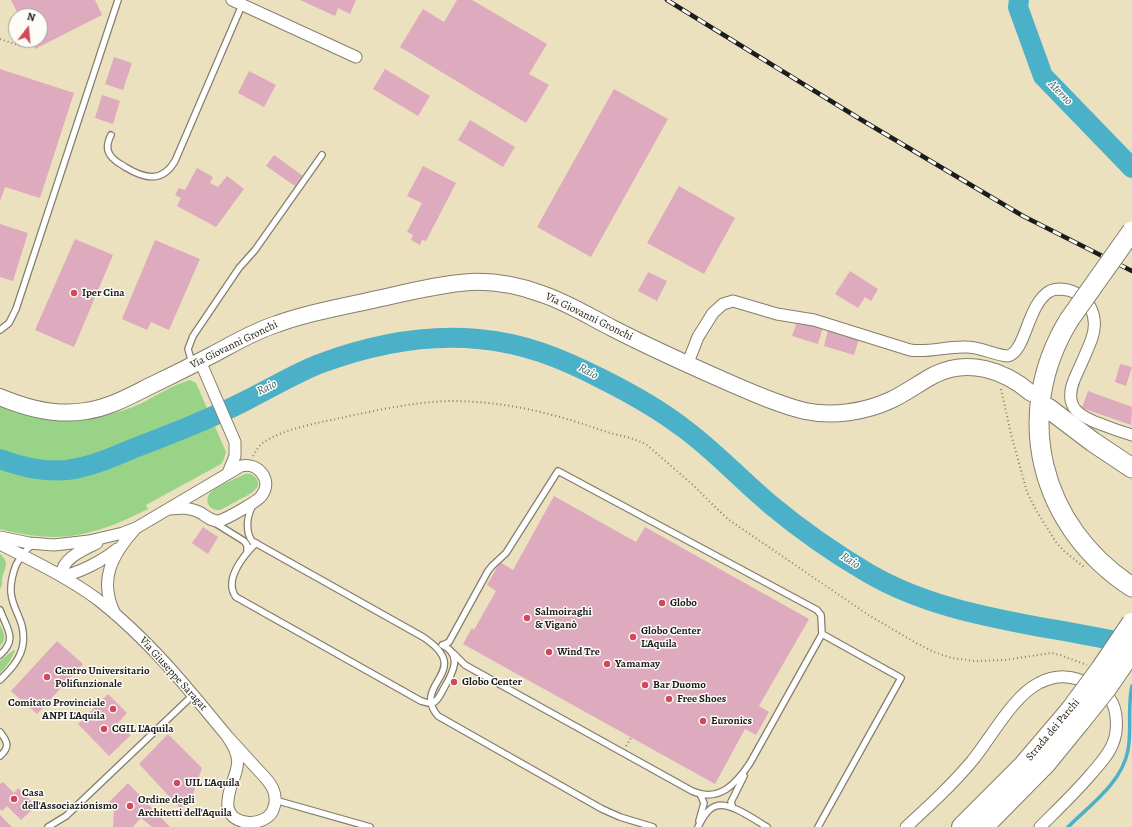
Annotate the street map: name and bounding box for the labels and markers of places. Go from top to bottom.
place label: Iper Cina [82,286,125,300]
marker: Iper Cina [69,288,79,298]
place label: Globo [670,596,697,610]
marker: Globo [657,598,667,608]
place label: Salmoiraghi & Viganò [535,605,592,631]
marker: Salmoiraghi & Viganò [522,613,532,623]
place label: Globo Center L'Aquila [641,624,701,650]
marker: Globo Center L'Aquila [628,632,638,642]
place label: Wind Tre [557,645,600,659]
marker: Wind Tre [544,647,554,657]
place label: Yamamay [615,657,660,671]
marker: Yamamay [602,659,612,669]
place label: Centro Universitario Polifunzionale [55,664,150,690]
marker: Centro Universitario Polifunzionale [42,672,52,682]
place label: Globo Center [462,675,522,689]
marker: Globo Center [449,677,459,687]
place label: Bar Duomo [653,678,706,692]
marker: Bar Duomo [640,680,650,690]
place label: Free Shoes [677,692,726,706]
marker: Free Shoes [664,694,674,704]
place label: Comitato Provinciale ANPI L'Aquila [8,696,105,722]
marker: Comitato Provinciale ANPI L'Aquila [108,704,118,714]
place label: Euronics [711,714,752,728]
marker: Euronics [698,716,708,726]
place label: CGIL L'Aquila [112,722,173,736]
marker: CGIL L'Aquila [99,724,109,734]
place label: UIL L'Aquila [185,776,240,790]
marker: UIL L'Aquila [172,778,182,788]
place label: Casa dell'Associazionismo [22,786,118,812]
place label: Ordine degli Architetti dell'Aquila [138,793,232,819]
marker: Casa dell'Associazionismo [9,794,19,804]
marker: Ordine degli Architetti dell'Aquila [125,801,135,811]

